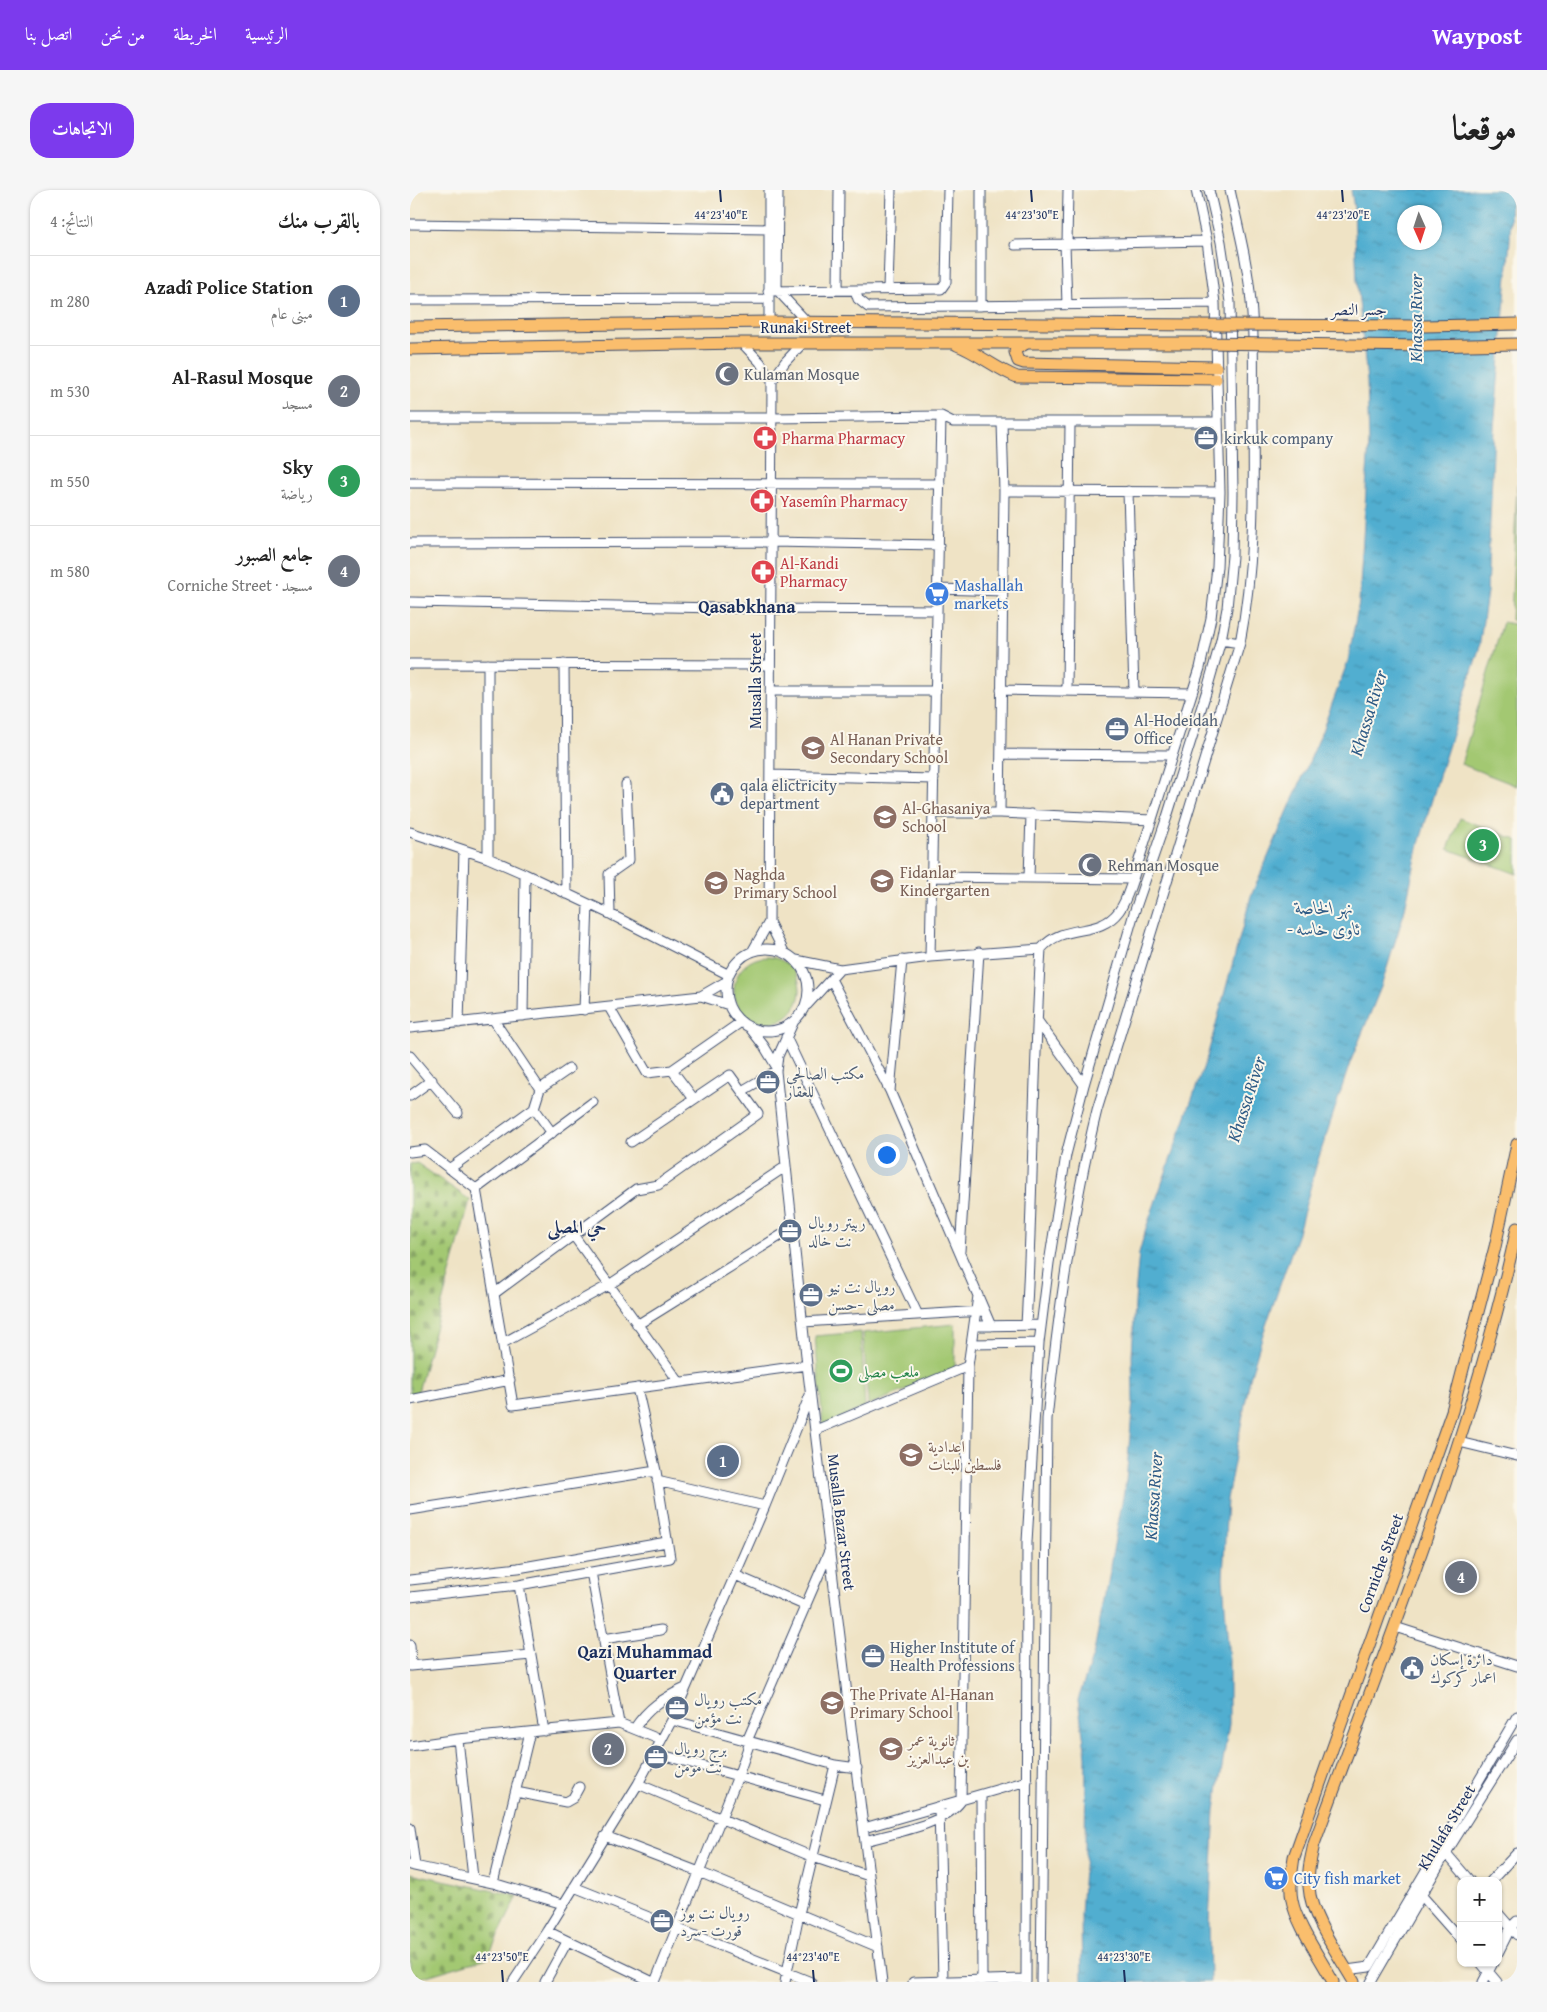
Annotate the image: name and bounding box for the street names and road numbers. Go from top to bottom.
street label: جسر النصر [1329,297,1387,321]
street label: Runaki Street [760,315,852,339]
street label: Musalla Street [743,633,767,729]
street label: Musalla Bazar Street [822,1452,862,1592]
street label: Corniche Street [1351,1510,1409,1616]
street label: Khulafa Street [1411,1779,1481,1874]

